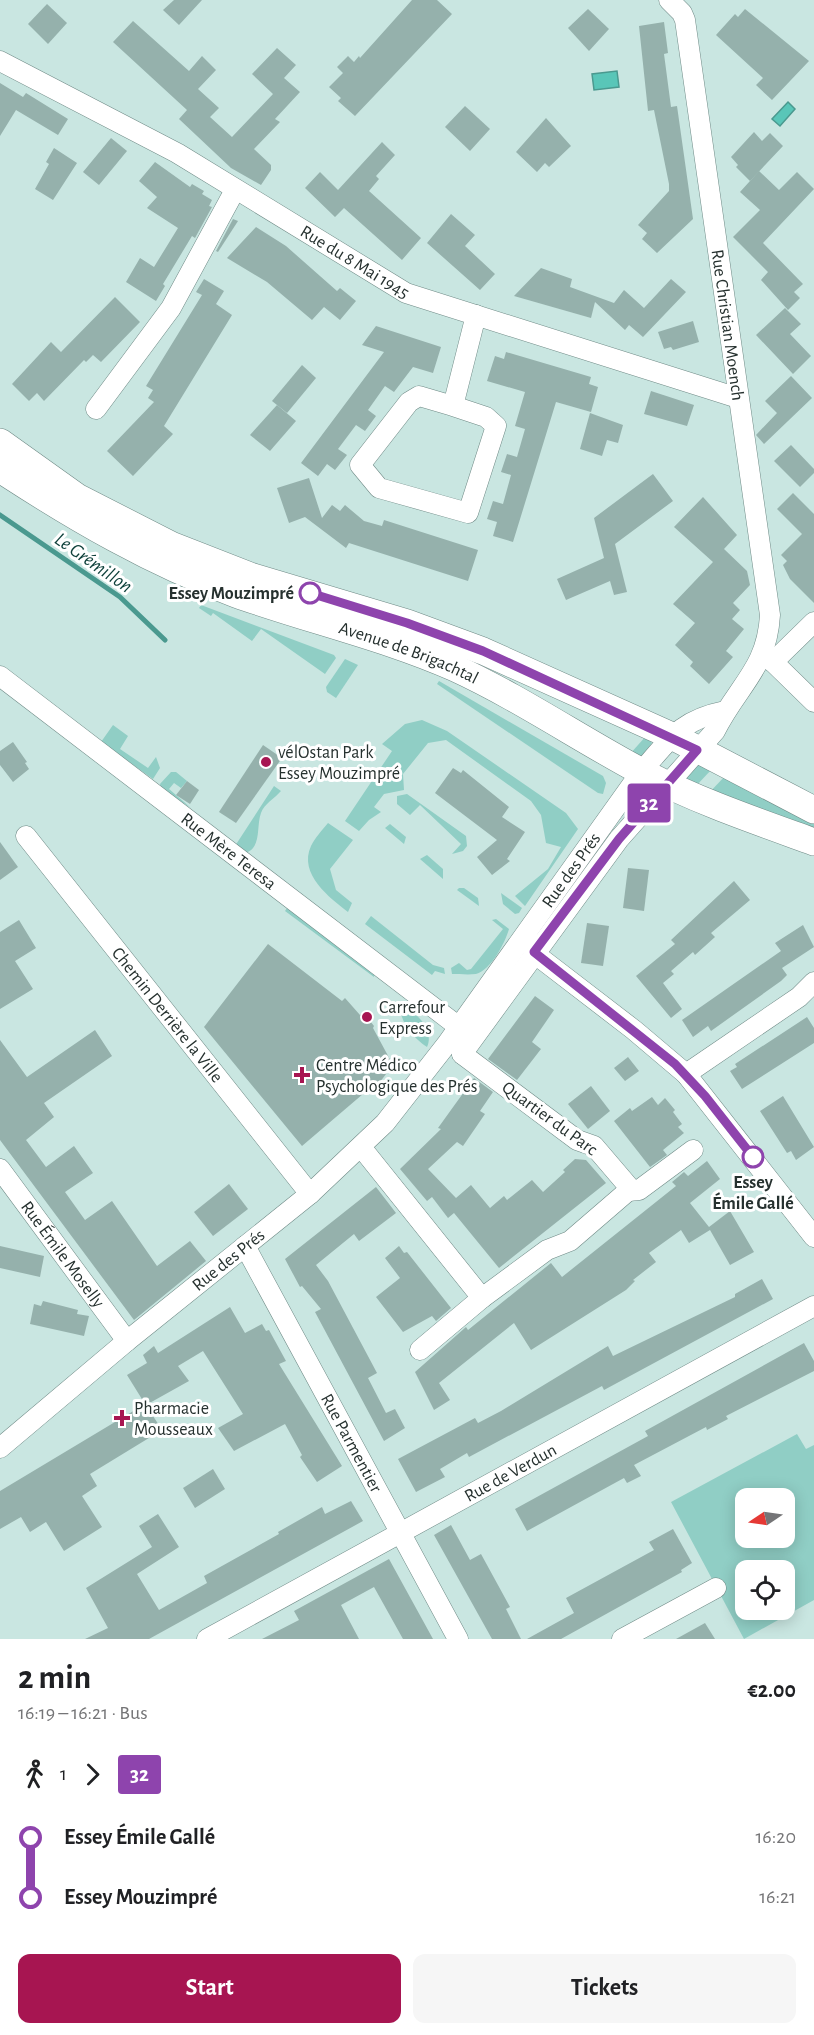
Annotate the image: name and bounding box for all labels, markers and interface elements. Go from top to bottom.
street label: Rue du 8 Mai 1945 [297,223,412,303]
street label: Rue Christian Moench [707,248,747,402]
water label: Le Grémillon [51,529,136,597]
marker: Essey Mouzimpré [299,582,321,604]
place label: Essey Mouzimpré [169,585,294,603]
street label: Avenue de Brigachtal [337,619,481,688]
place label: vélOstan Park Essey Mouzimpré [278,744,400,783]
marker: vélOstan Park Essey Mouzimpré [259,755,273,769]
line badge: 32 [622,784,676,822]
text: 32 [640,793,658,814]
street label: Rue Mère Teresa [177,810,279,894]
street label: Rue des Prés [539,830,604,911]
street label: Chemin Derrière la Ville [108,944,226,1086]
place label: Carrefour Express [379,999,445,1038]
marker: Carrefour Express [360,1010,374,1024]
place label: Centre Médico Psychologique des Prés [316,1057,477,1096]
marker: Centre Médico Psychologique des Prés [293,1066,311,1084]
street label: Quartier du Parc [498,1078,600,1159]
marker: Essey Émile Gallé [742,1146,764,1168]
place label: Essey Émile Gallé [712,1174,794,1213]
street label: Rue Émile Moselly [17,1198,107,1312]
street label: Rue des Prés [189,1226,269,1295]
street label: Rue Parmentier [317,1391,385,1496]
place label: Pharmacie Mousseaux [134,1400,213,1439]
marker: Pharmacie Mousseaux [115,1411,129,1425]
street label: Rue de Verdun [462,1441,560,1506]
north arrow [735,1488,795,1548]
map controls [735,1488,795,1620]
button: locate [735,1560,795,1620]
text: 2 min [18,1662,91,1695]
text: €2.00 [747,1679,796,1701]
text: 16:19 – 16:21 · Bus [18,1703,148,1723]
icon: walk [18,1758,51,1791]
icon: forward [76,1758,109,1791]
text: 1 [60,1764,67,1784]
text: 32 [130,1764,149,1785]
text: Essey Émile Gallé [64,1826,215,1848]
text: 16:20 [755,1827,796,1847]
text: Essey Mouzimpré [64,1886,217,1908]
text: 16:21 [759,1887,796,1907]
button: Start [18,1954,401,2023]
button: Tickets [413,1954,796,2023]

